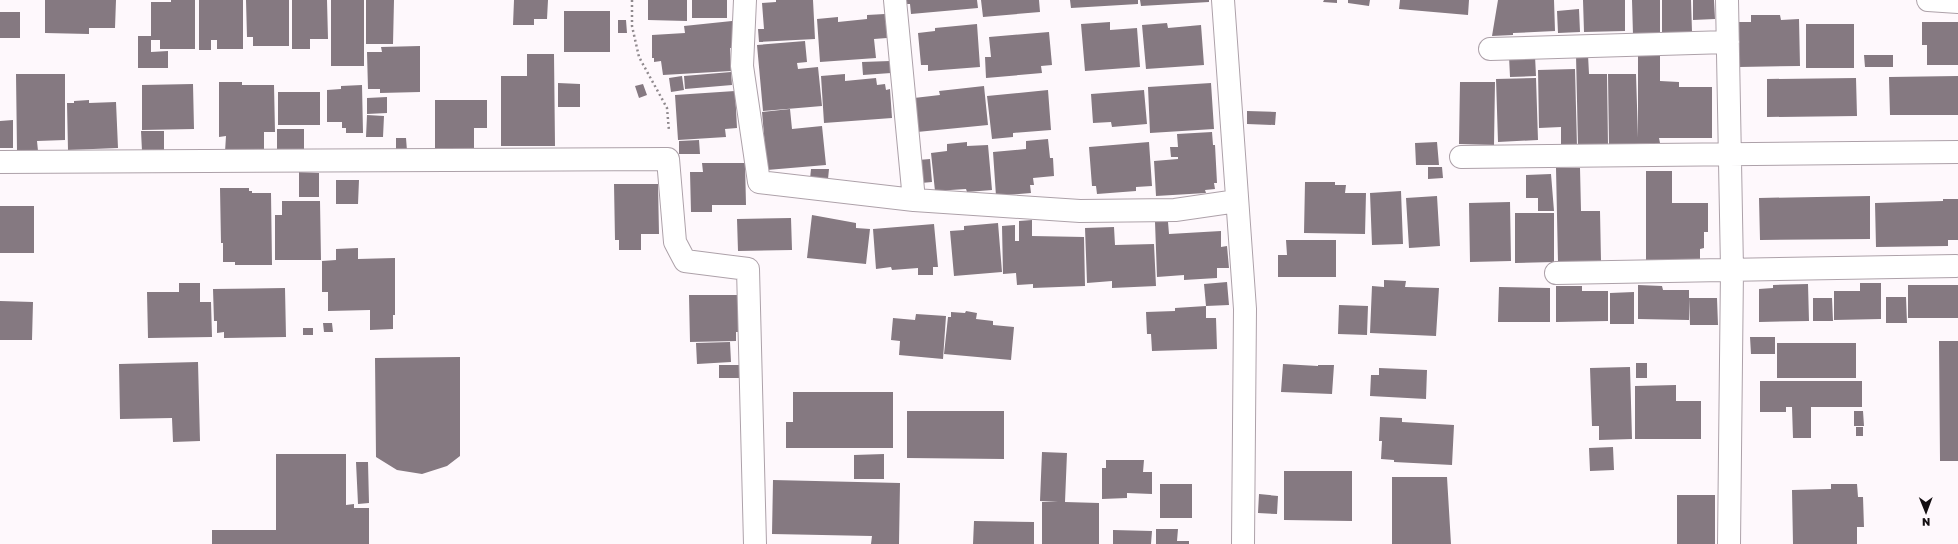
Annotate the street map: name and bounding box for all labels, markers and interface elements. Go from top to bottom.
north arrow [1906,492,1946,532]
text: N [1922,516,1930,529]

